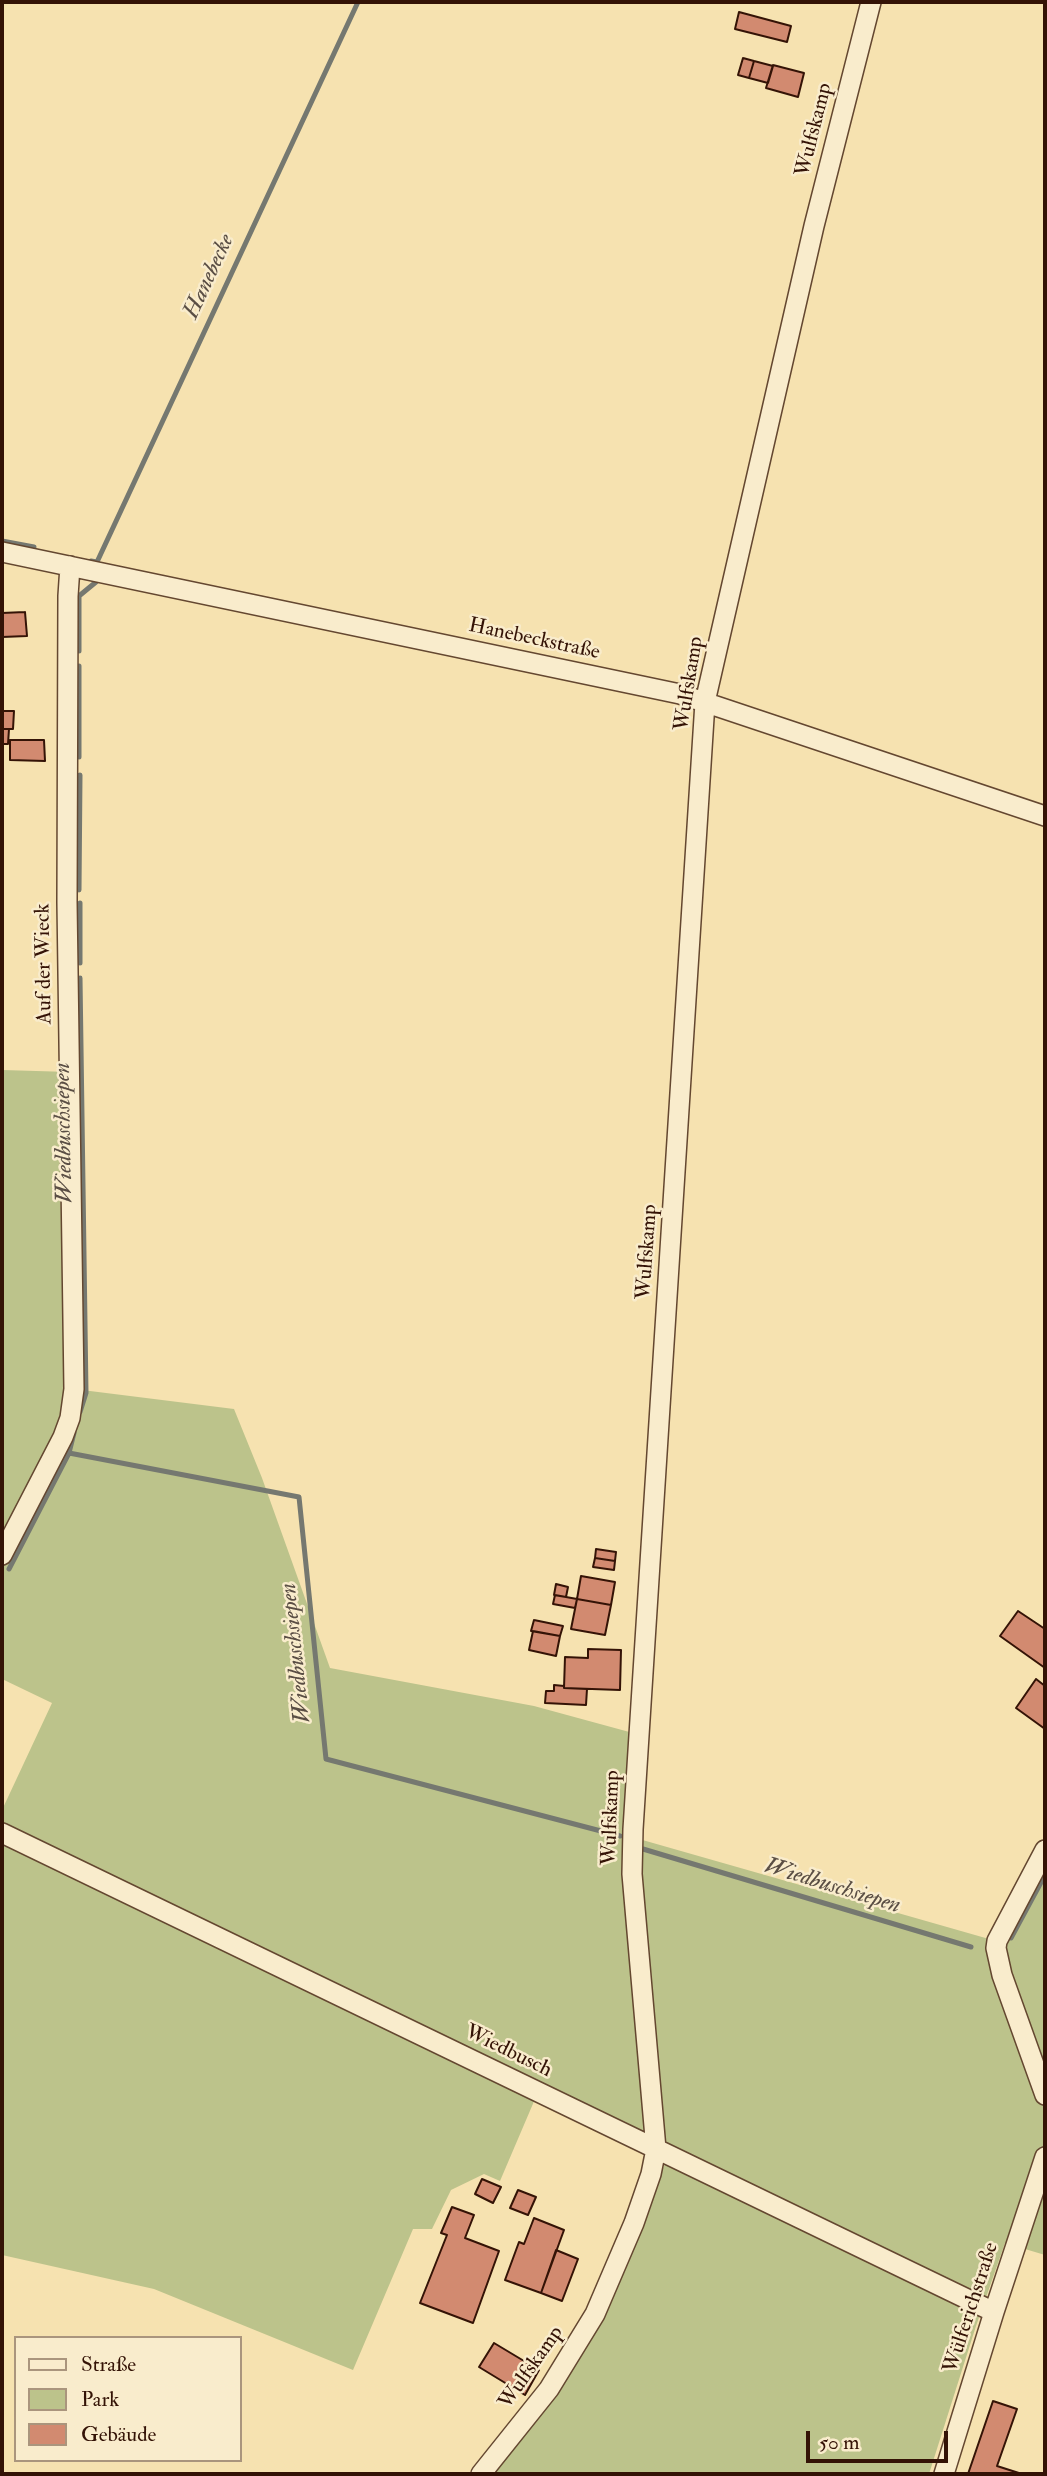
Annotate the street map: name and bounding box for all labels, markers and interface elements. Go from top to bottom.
street label: Wulfskamp [791,81,839,179]
water label: Hanebecke [178,230,242,324]
street label: Hanebeckstraße [466,614,602,666]
street label: Wulfskamp [670,635,710,733]
street label: Auf der Wieck [31,903,59,1025]
water label: Wiedbuschsiepen [50,1062,80,1204]
street label: Wulfskamp [632,1204,664,1300]
water label: Wiedbuschsiepen [276,1581,318,1725]
street label: Wulfskamp [598,1770,626,1866]
water label: Wiedbuschsiepen [760,1853,904,1921]
street label: Wiedbusch [460,2020,556,2084]
street label: Wülferichstraße [939,2240,1005,2376]
street label: Wulfskamp [494,2322,570,2414]
legend [14,2336,242,2462]
text: Straße [81,2351,136,2378]
text: Park [81,2386,119,2413]
scale bar [809,2416,951,2460]
text: Gebäude [81,2421,156,2448]
text: 50 m [819,2429,860,2456]

